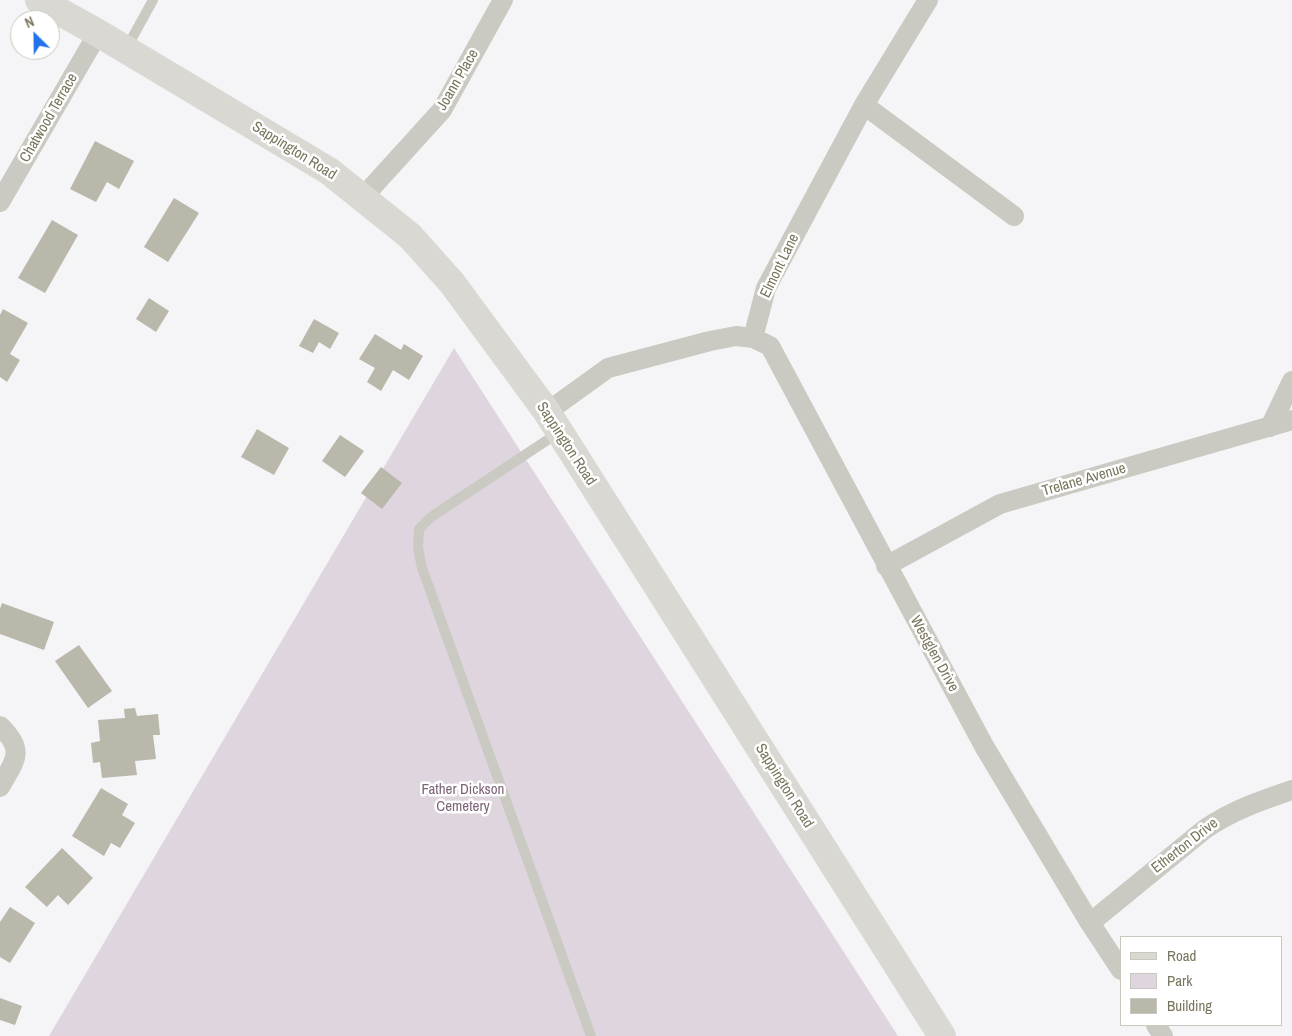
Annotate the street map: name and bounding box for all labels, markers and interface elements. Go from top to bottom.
north arrow [10,10,60,60]
text: N [22,12,37,32]
street label: Joann Place [433,46,483,114]
street label: Chatwood Terrace [16,70,82,166]
street label: Sappington Road [249,118,339,184]
street label: Elmont Lane [757,231,803,301]
street label: Sappington Road [532,399,600,489]
street label: Trelane Avenue [1040,459,1128,501]
street label: Westglen Drive [906,613,962,695]
street label: Sappington Road [751,741,817,831]
park label: Father Dickson Cemetery [422,781,504,816]
street label: Etherton Drive [1148,814,1222,878]
legend [1120,936,1282,1026]
text: Road [1167,945,1196,966]
text: Park [1167,970,1192,991]
text: Building [1167,995,1212,1016]

